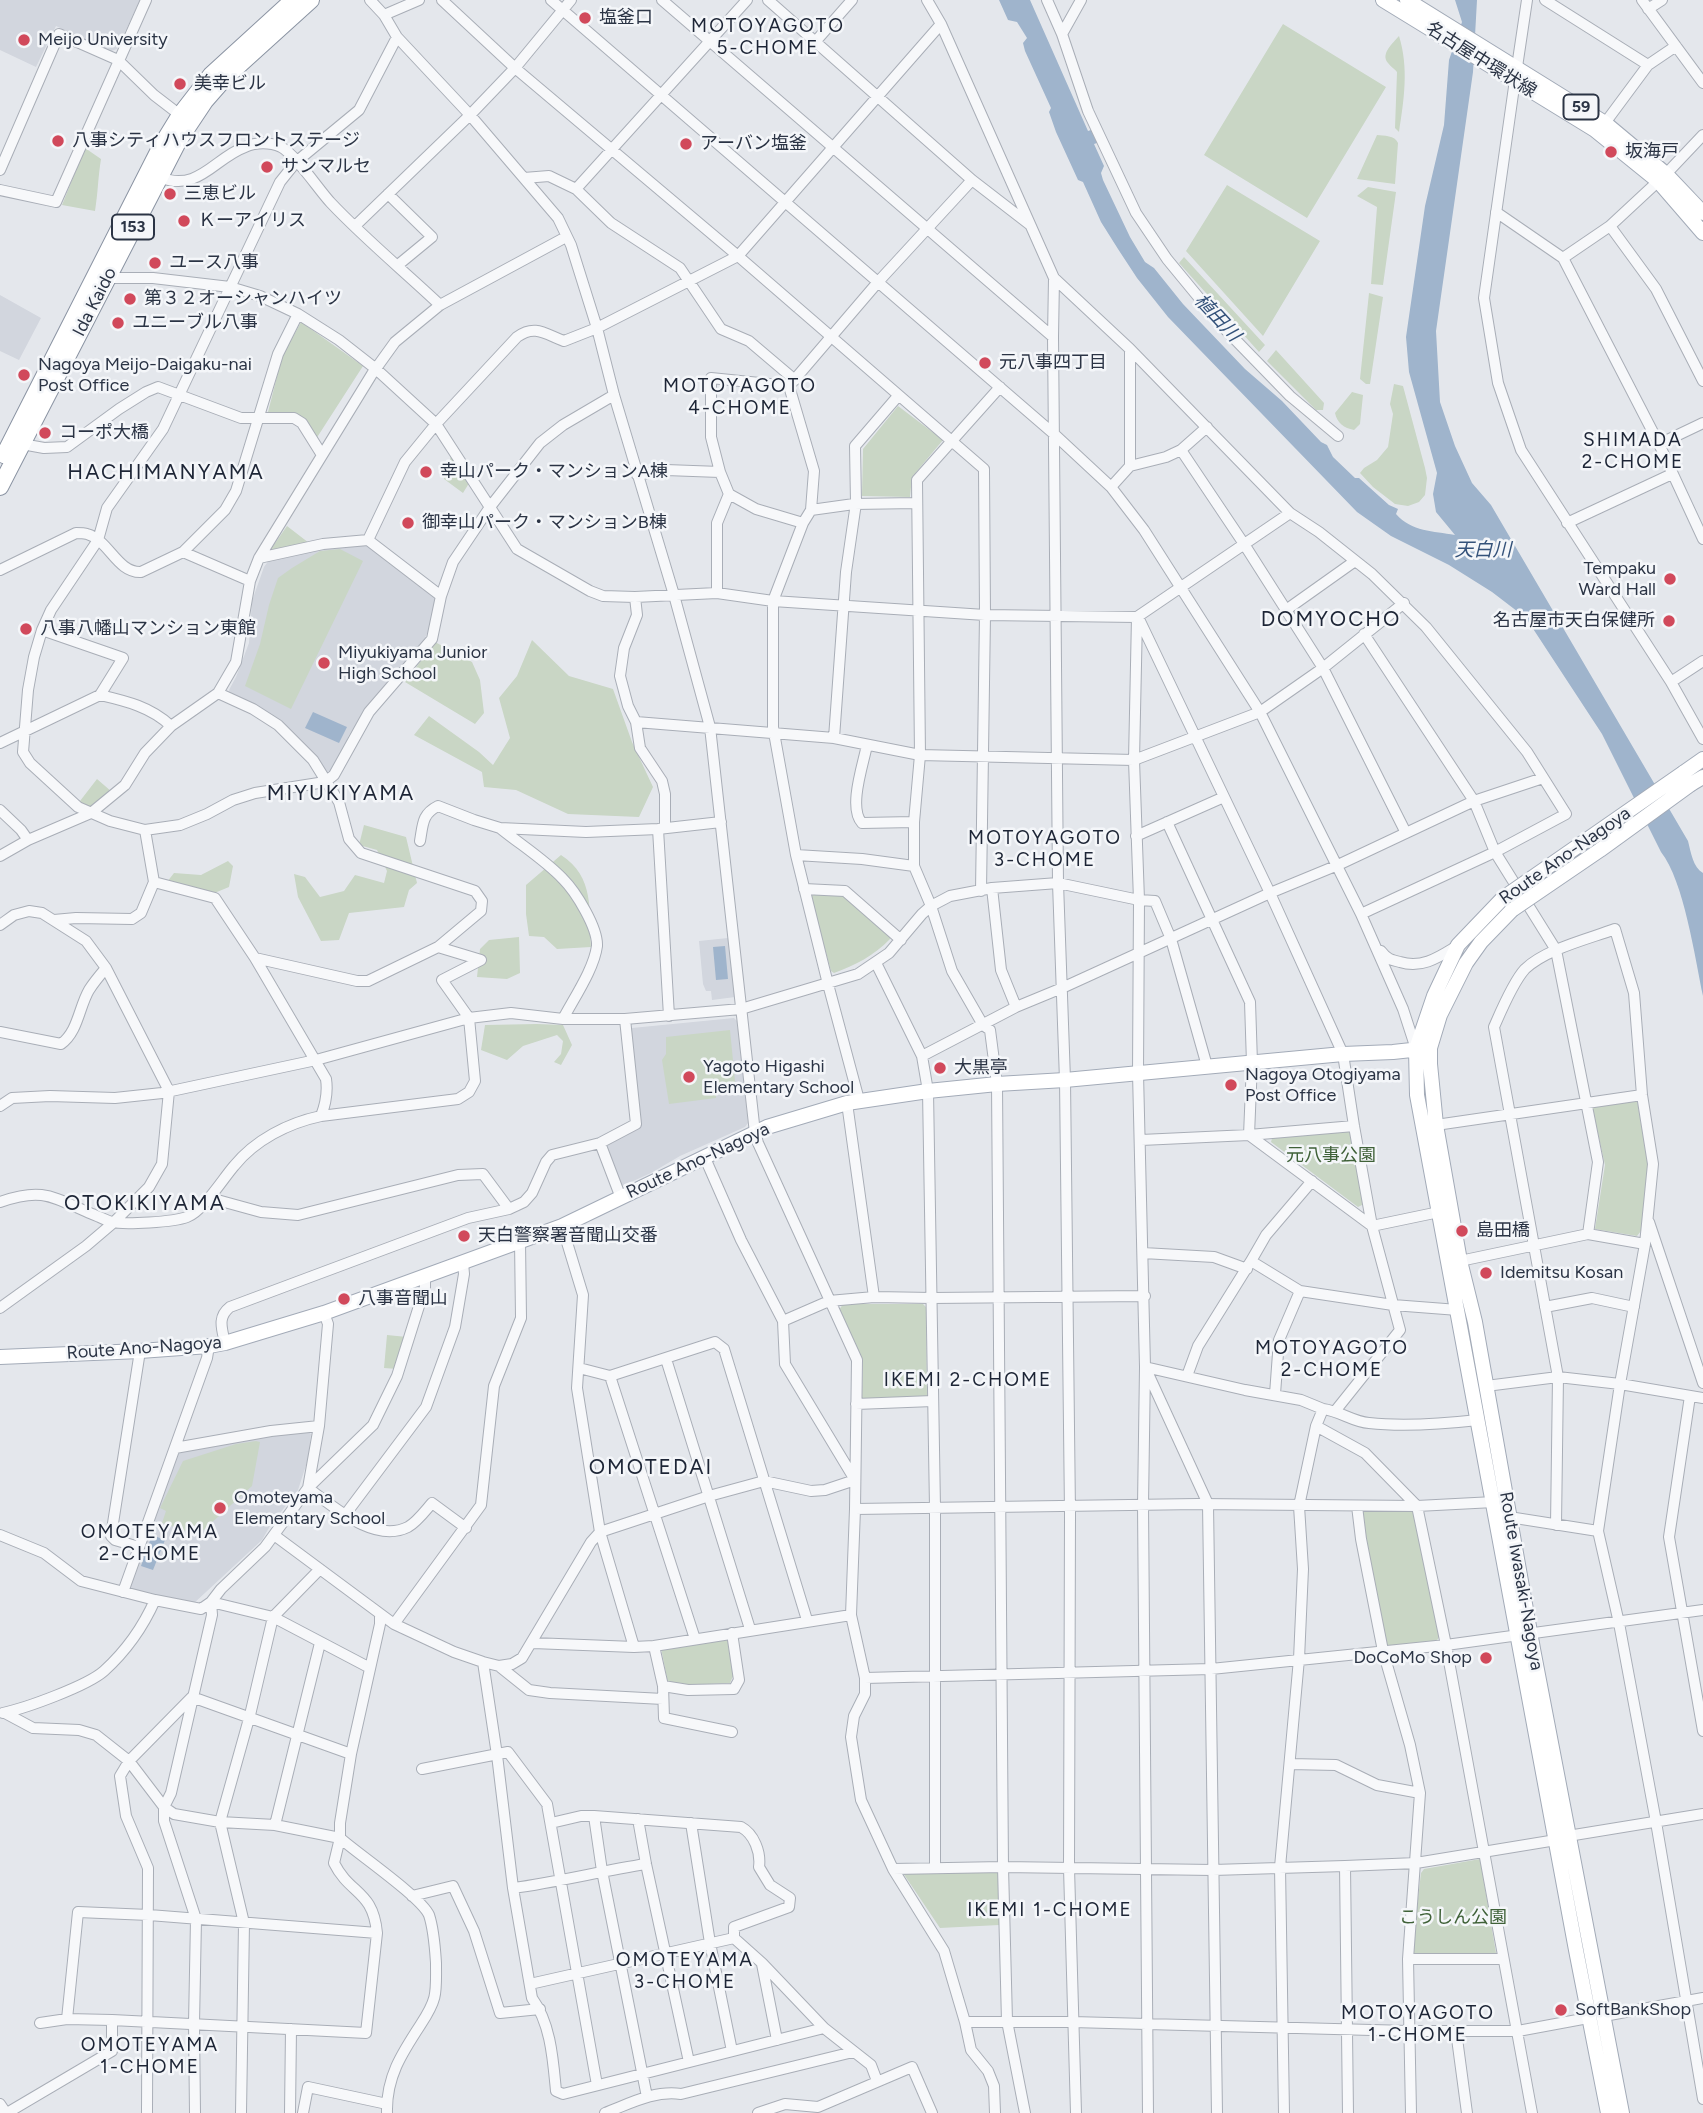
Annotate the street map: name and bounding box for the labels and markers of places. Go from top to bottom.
place label: 塩釜口 [599,7,653,29]
marker: 塩釜口 [577,10,593,26]
place label: Meijo University [38,29,168,51]
marker: Meijo University [16,32,32,48]
place label: 美幸ビル [194,73,266,95]
marker: 美幸ビル [172,76,188,92]
place label: 八事シティハウスフロントステージ [72,130,360,152]
marker: 八事シティハウスフロントステージ [50,133,66,149]
place label: アーバン塩釜 [700,133,807,155]
marker: アーバン塩釜 [678,136,694,152]
place label: 坂海戸 [1625,141,1679,163]
marker: 坂海戸 [1603,144,1619,160]
place label: サンマルセ [281,156,371,178]
marker: サンマルセ [259,159,275,175]
place label: 三恵ビル [184,183,256,205]
marker: 三恵ビル [162,186,178,202]
place label: Ｋーアイリス [198,210,306,232]
marker: Ｋーアイリス [176,213,192,229]
place label: ユース八事 [169,252,259,274]
marker: ユース八事 [147,255,163,271]
place label: 第３２オーシャンハイツ [144,288,342,310]
marker: 第３２オーシャンハイツ [122,291,138,307]
place label: ユニーブル八事 [132,312,258,334]
marker: ユニーブル八事 [110,315,126,331]
place label: 元八事四丁目 [999,352,1107,374]
place label: Nagoya Meijo-Daigaku-nai Post Office [38,354,252,396]
marker: 元八事四丁目 [977,355,993,371]
marker: Nagoya Meijo-Daigaku-nai Post Office [16,367,32,383]
place label: コーポ大橋 [59,422,149,444]
marker: コーポ大橋 [37,425,53,441]
place label: 幸山パーク・マンションA棟 [440,461,668,483]
marker: 幸山パーク・マンションA棟 [418,464,434,480]
place label: 御幸山パーク・マンションB棟 [422,512,667,534]
marker: 御幸山パーク・マンションB棟 [400,515,416,531]
place label: Tempaku Ward Hall [1579,558,1656,600]
marker: Tempaku Ward Hall [1662,571,1678,587]
place label: 名古屋市天白保健所 [1493,610,1655,632]
marker: 名古屋市天白保健所 [1661,613,1677,629]
place label: 八事八幡山マンション東館 [40,618,256,640]
marker: 八事八幡山マンション東館 [18,621,34,637]
place label: Miyukiyama Junior High School [338,642,487,684]
marker: Miyukiyama Junior High School [316,655,332,671]
place label: Yagoto Higashi Elementary School [703,1056,854,1098]
place label: 大黒亭 [954,1057,1008,1079]
marker: 大黒亭 [932,1060,948,1076]
place label: Nagoya Otogiyama Post Office [1245,1064,1401,1106]
marker: Yagoto Higashi Elementary School [681,1069,697,1085]
marker: Nagoya Otogiyama Post Office [1223,1077,1239,1093]
place label: 島田橋 [1476,1220,1530,1242]
marker: 島田橋 [1454,1223,1470,1239]
place label: 天白警察署音聞山交番 [478,1225,658,1247]
marker: 天白警察署音聞山交番 [456,1228,472,1244]
place label: Idemitsu Kosan [1500,1262,1623,1284]
marker: Idemitsu Kosan [1478,1265,1494,1281]
place label: 八事音聞山 [358,1288,448,1310]
marker: 八事音聞山 [336,1291,352,1307]
place label: Omoteyama Elementary School [234,1487,385,1530]
marker: Omoteyama Elementary School [212,1500,228,1516]
place label: DoCoMo Shop [1353,1647,1472,1669]
marker: DoCoMo Shop [1478,1650,1494,1666]
place label: SoftBankShop [1575,1999,1691,2021]
marker: SoftBankShop [1553,2002,1569,2018]

